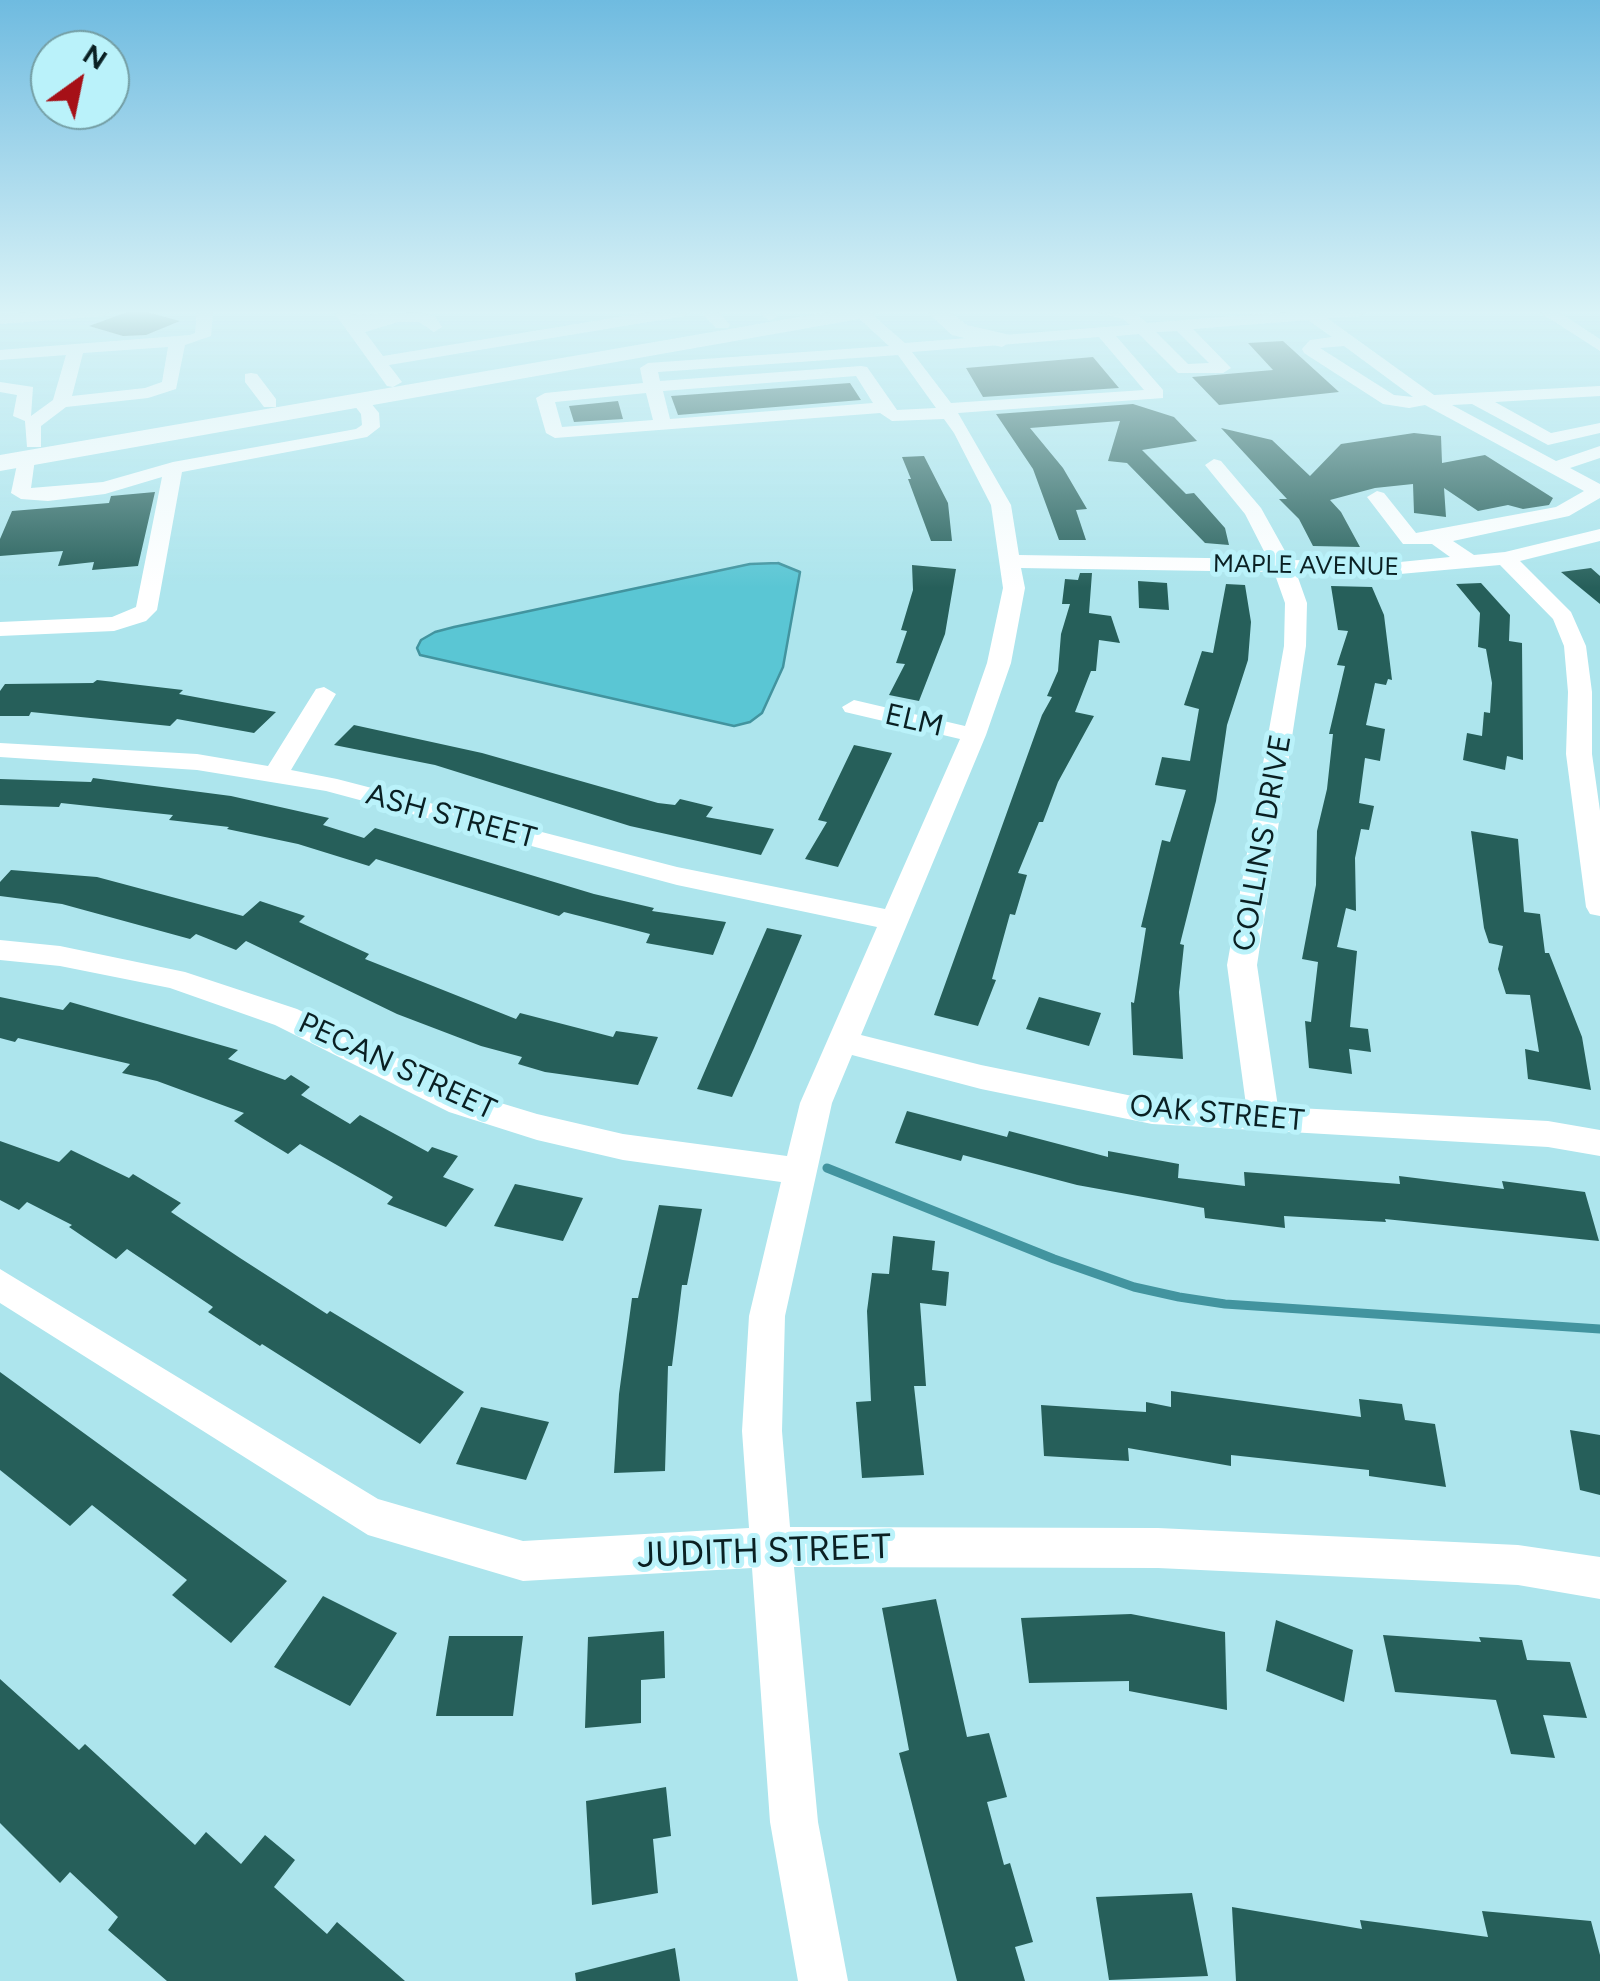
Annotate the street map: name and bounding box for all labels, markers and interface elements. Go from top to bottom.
north arrow [30,30,130,130]
text: N [77,36,114,77]
street label: MAPLE AVENUE [1213,549,1399,583]
street label: ELM [881,697,947,745]
street label: COLLINS DRIVE [1226,732,1300,954]
street label: ASH STREET [362,777,540,857]
street label: PECAN STREET [293,1006,501,1128]
street label: OAK STREET [1128,1088,1306,1140]
street label: JUDITH STREET [636,1527,892,1577]

